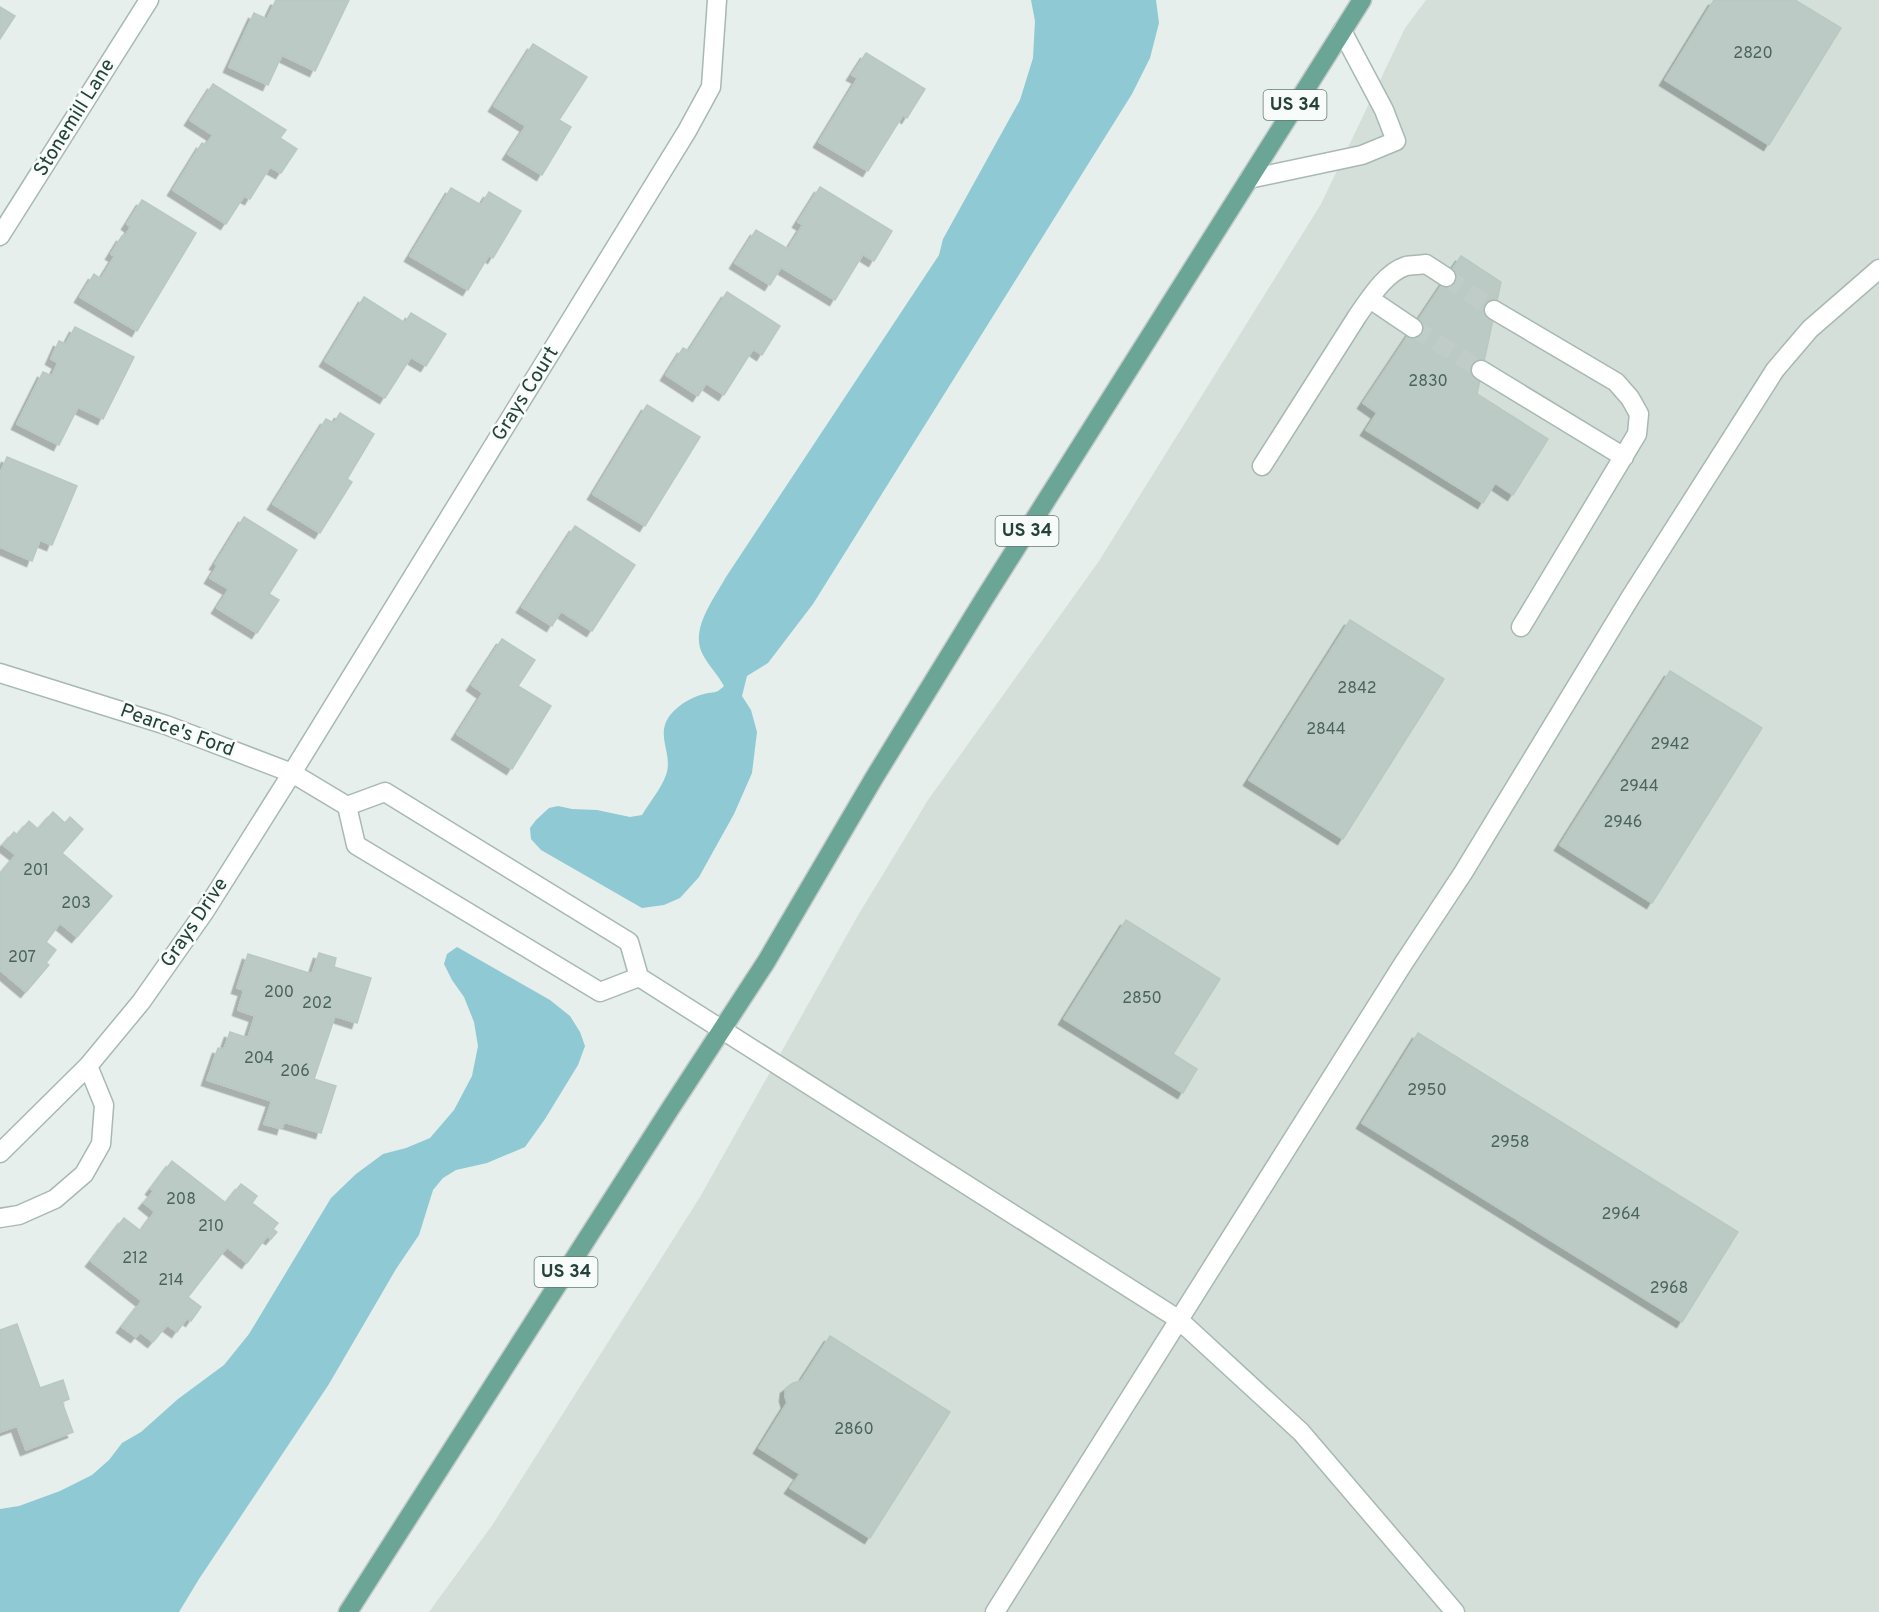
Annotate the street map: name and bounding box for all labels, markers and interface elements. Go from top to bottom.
house number: 2820 [1733,44,1773,64]
street label: Stonemill Lane [28,54,122,182]
road number: US 34 [1264,90,1326,120]
street label: Grays Court [487,342,565,446]
house number: 2830 [1408,372,1448,392]
road number: US 34 [996,516,1058,546]
house number: 2842 [1337,679,1377,699]
street label: Pearce's Ford [116,698,238,764]
house number: 2844 [1306,720,1346,740]
house number: 2942 [1650,735,1690,755]
house number: 2944 [1619,777,1659,797]
house number: 2946 [1604,813,1642,833]
house number: 201 [23,861,49,881]
street label: Grays Drive [155,873,235,973]
house number: 203 [61,894,91,914]
house number: 207 [8,948,36,968]
house number: 200 [264,983,294,1003]
house number: 2850 [1122,989,1162,1009]
house number: 202 [302,994,332,1014]
house number: 204 [244,1049,274,1069]
house number: 206 [280,1062,310,1082]
house number: 2950 [1407,1081,1447,1101]
house number: 2958 [1490,1133,1530,1153]
house number: 208 [166,1190,196,1210]
house number: 2964 [1602,1205,1640,1225]
house number: 210 [198,1217,224,1237]
house number: 212 [122,1249,148,1269]
road number: US 34 [534,1257,598,1287]
house number: 214 [158,1271,184,1291]
house number: 2968 [1650,1279,1688,1299]
house number: 2860 [834,1420,874,1440]

